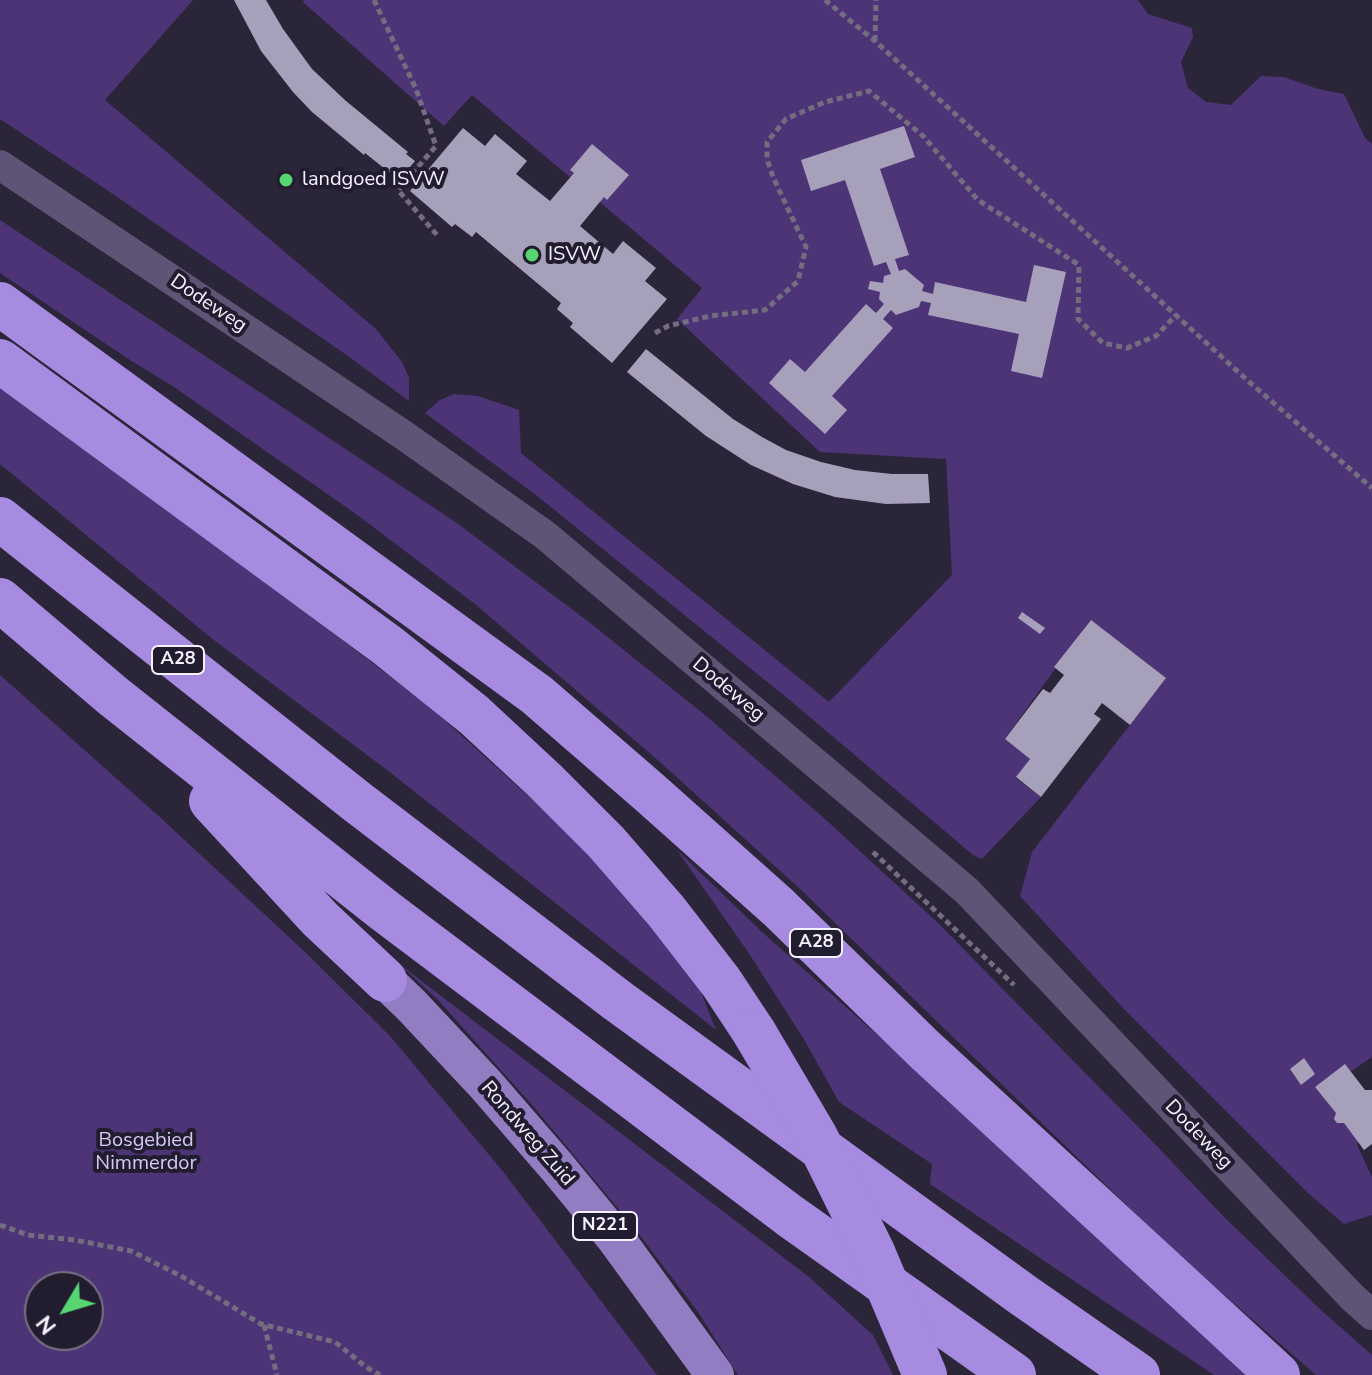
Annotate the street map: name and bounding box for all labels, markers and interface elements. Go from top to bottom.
place label: landgoed ISVW [302,168,445,192]
marker: landgoed ISVW [277,171,295,189]
place label: ISVW [548,243,601,267]
marker: ISVW [523,246,541,264]
street label: Dodeweg [165,270,251,338]
road number: A28 [152,646,204,674]
street label: Dodeweg [687,653,769,727]
road number: A28 [790,929,842,957]
street label: Rondweg Zuid [475,1077,579,1191]
street label: Dodeweg [1159,1095,1237,1175]
park label: Bosgebied Nimmerdor [95,1129,197,1176]
road number: N221 [573,1212,637,1240]
north arrow [24,1271,104,1351]
text: N [30,1309,64,1340]

